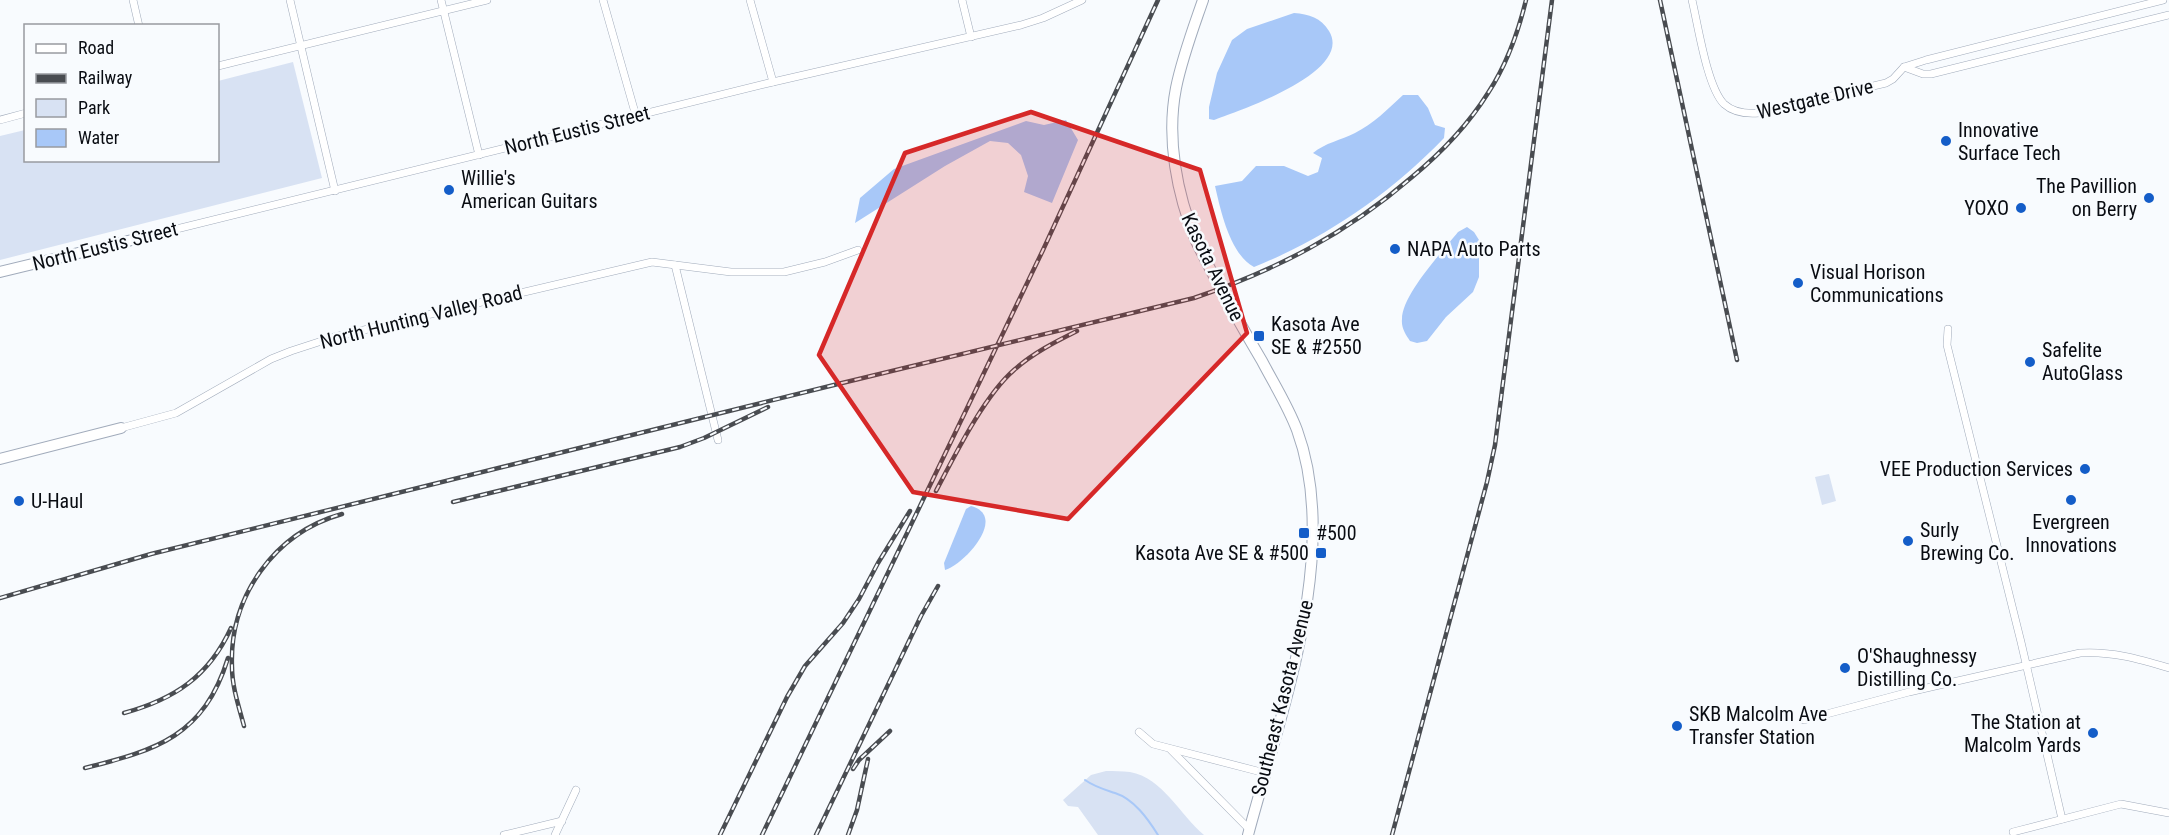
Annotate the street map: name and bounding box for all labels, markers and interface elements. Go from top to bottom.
legend [24,24,219,162]
text: Road [78,37,114,58]
text: Railway [78,67,133,88]
street label: Westgate Drive [1755,74,1875,124]
text: Park [78,97,110,118]
street label: North Eustis Street [502,100,652,160]
place label: Innovative Surface Tech [1958,118,2061,165]
text: Water [78,127,120,148]
marker: Innovative Surface Tech [1939,134,1953,148]
place label: Willie's American Guitars [461,166,598,213]
place label: The Pavillion on Berry [2036,174,2137,221]
marker: Willie's American Guitars [442,183,456,197]
marker: The Pavillion on Berry [2142,191,2156,205]
place label: YOXO [1964,196,2009,220]
marker: YOXO [2014,201,2028,215]
street label: Kasota Avenue [1176,209,1250,325]
street label: North Eustis Street [30,216,180,276]
place label: NAPA Auto Parts [1407,237,1541,261]
marker: NAPA Auto Parts [1388,242,1402,256]
place label: Visual Horison Communications [1810,260,1944,307]
marker: Visual Horison Communications [1791,276,1805,290]
street label: North Hunting Valley Road [317,280,525,354]
place label: Kasota Ave SE & #2550 [1271,312,1362,359]
marker: Kasota Ave SE & #2550 [1252,329,1266,343]
place label: Safelite AutoGlass [2042,338,2123,385]
marker: Safelite AutoGlass [2023,355,2037,369]
place label: VEE Production Services [1880,457,2073,481]
marker: VEE Production Services [2078,462,2092,476]
place label: U-Haul [31,489,83,513]
marker: Evergreen Innovations [2064,493,2078,507]
marker: U-Haul [12,494,26,508]
place label: Evergreen Innovations [2025,510,2117,557]
place label: Surly Brewing Co. [1920,518,2015,565]
place label: #500 [1316,521,1357,545]
marker: #500 [1297,526,1311,540]
marker: Surly Brewing Co. [1901,534,1915,548]
place label: Kasota Ave SE & #500 [1135,541,1309,565]
marker: Kasota Ave SE & #500 [1314,546,1328,560]
street label: Southeast Kasota Avenue [1246,597,1318,799]
place label: O'Shaughnessy Distilling Co. [1857,644,1977,691]
marker: O'Shaughnessy Distilling Co. [1838,661,1852,675]
place label: SKB Malcolm Ave Transfer Station [1689,702,1827,749]
place label: The Station at Malcolm Yards [1964,710,2081,757]
marker: SKB Malcolm Ave Transfer Station [1670,719,1684,733]
marker: The Station at Malcolm Yards [2086,726,2100,740]

